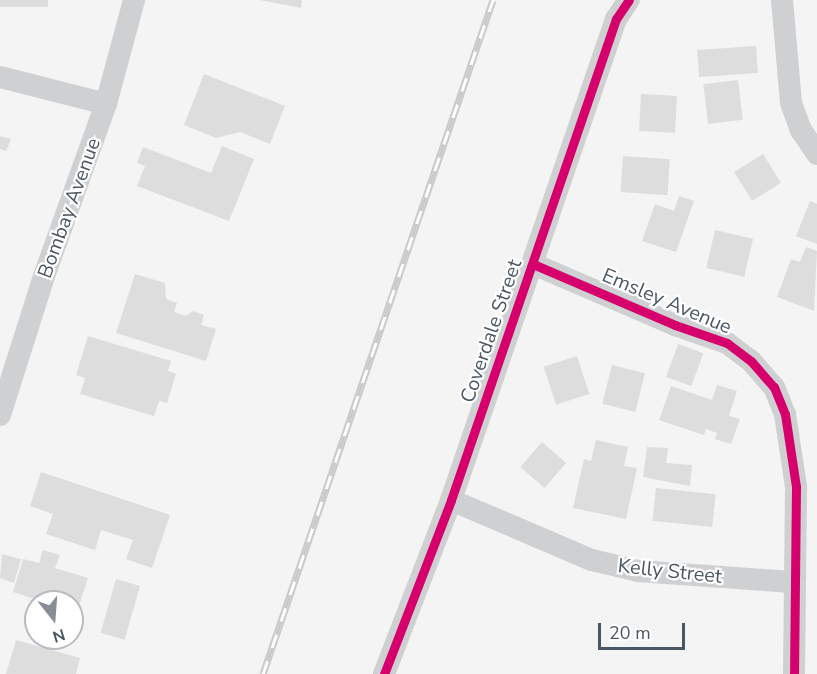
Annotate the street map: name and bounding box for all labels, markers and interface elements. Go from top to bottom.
street label: Bombay Avenue [33,135,105,281]
street label: Coverdale Street [455,256,527,406]
street label: Emsley Avenue [599,263,735,339]
street label: Kelly Street [617,554,723,588]
north arrow [24,590,84,650]
scale bar [601,611,688,649]
text: 20 m [609,621,651,645]
text: N [50,623,68,648]

